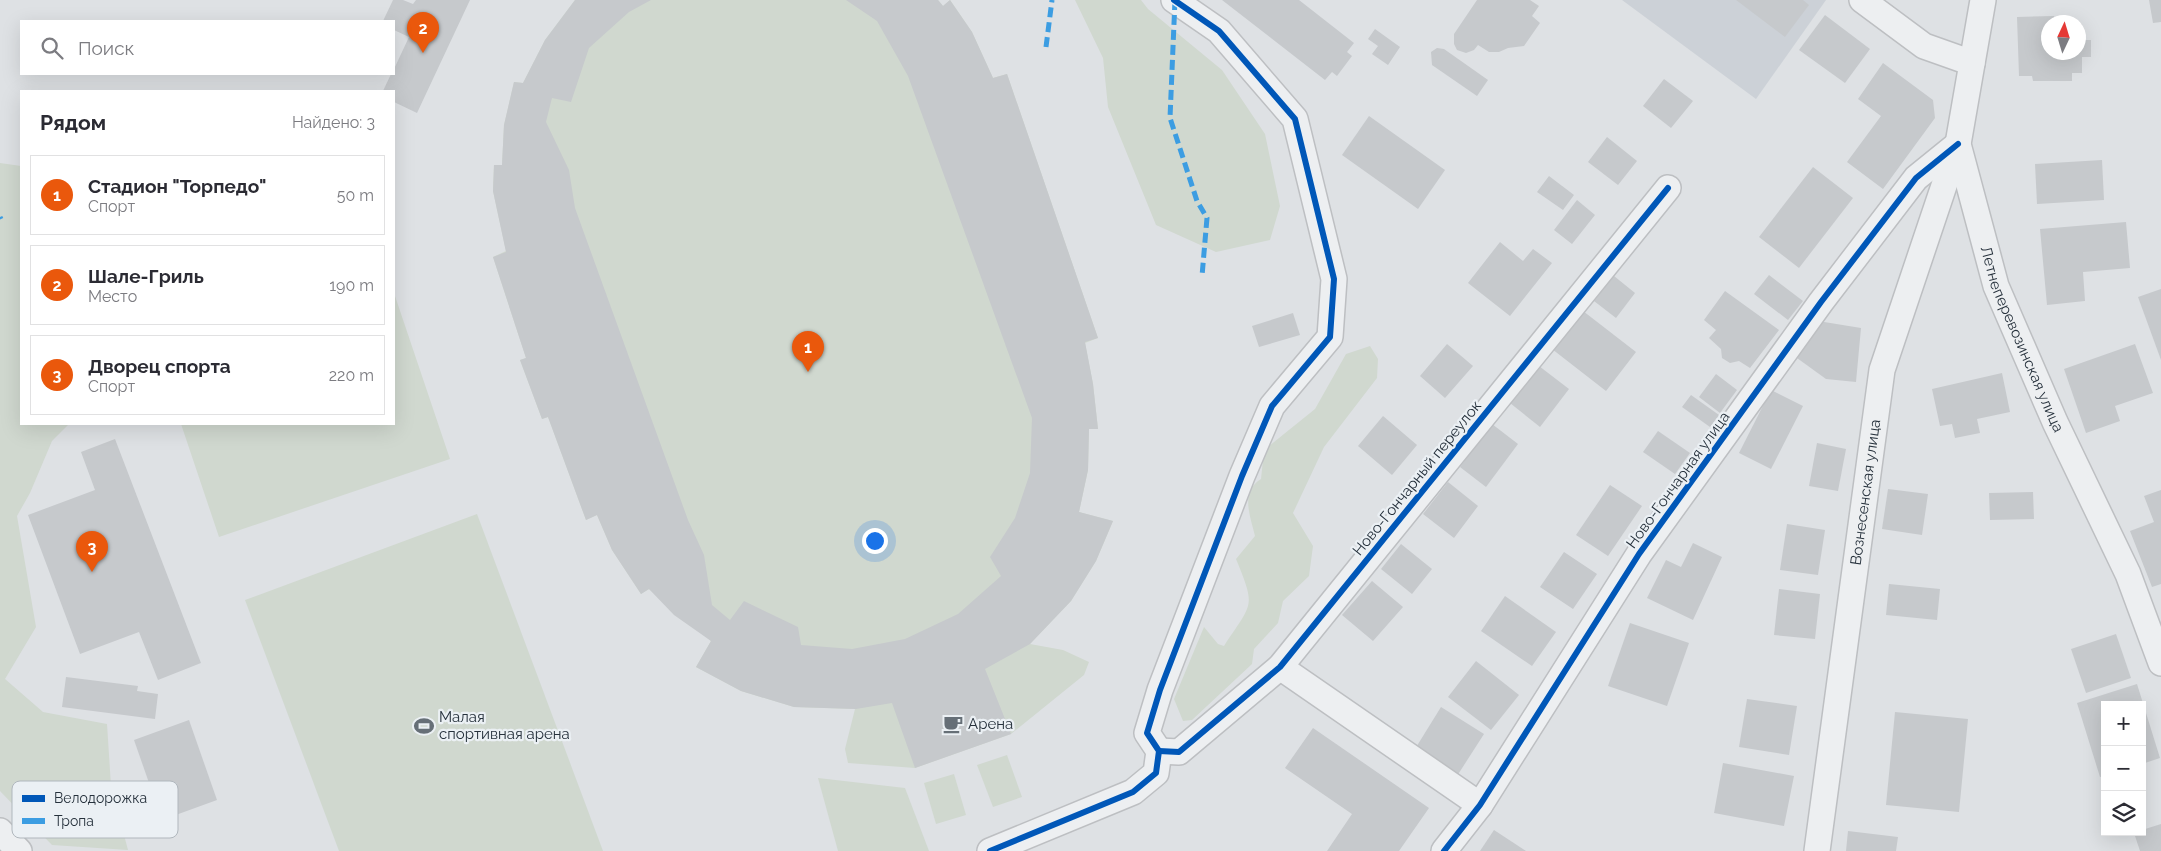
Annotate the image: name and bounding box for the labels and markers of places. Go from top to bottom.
pin: 2 [407,12,439,53]
pin: 1 [792,331,824,372]
pin: 3 [76,531,108,572]
place label: Малая спортивная арена [439,708,570,743]
cafe icon: Арена [942,713,964,735]
sports icon: Малая спортивная арена [413,715,435,737]
place label: Арена [968,715,1013,733]

